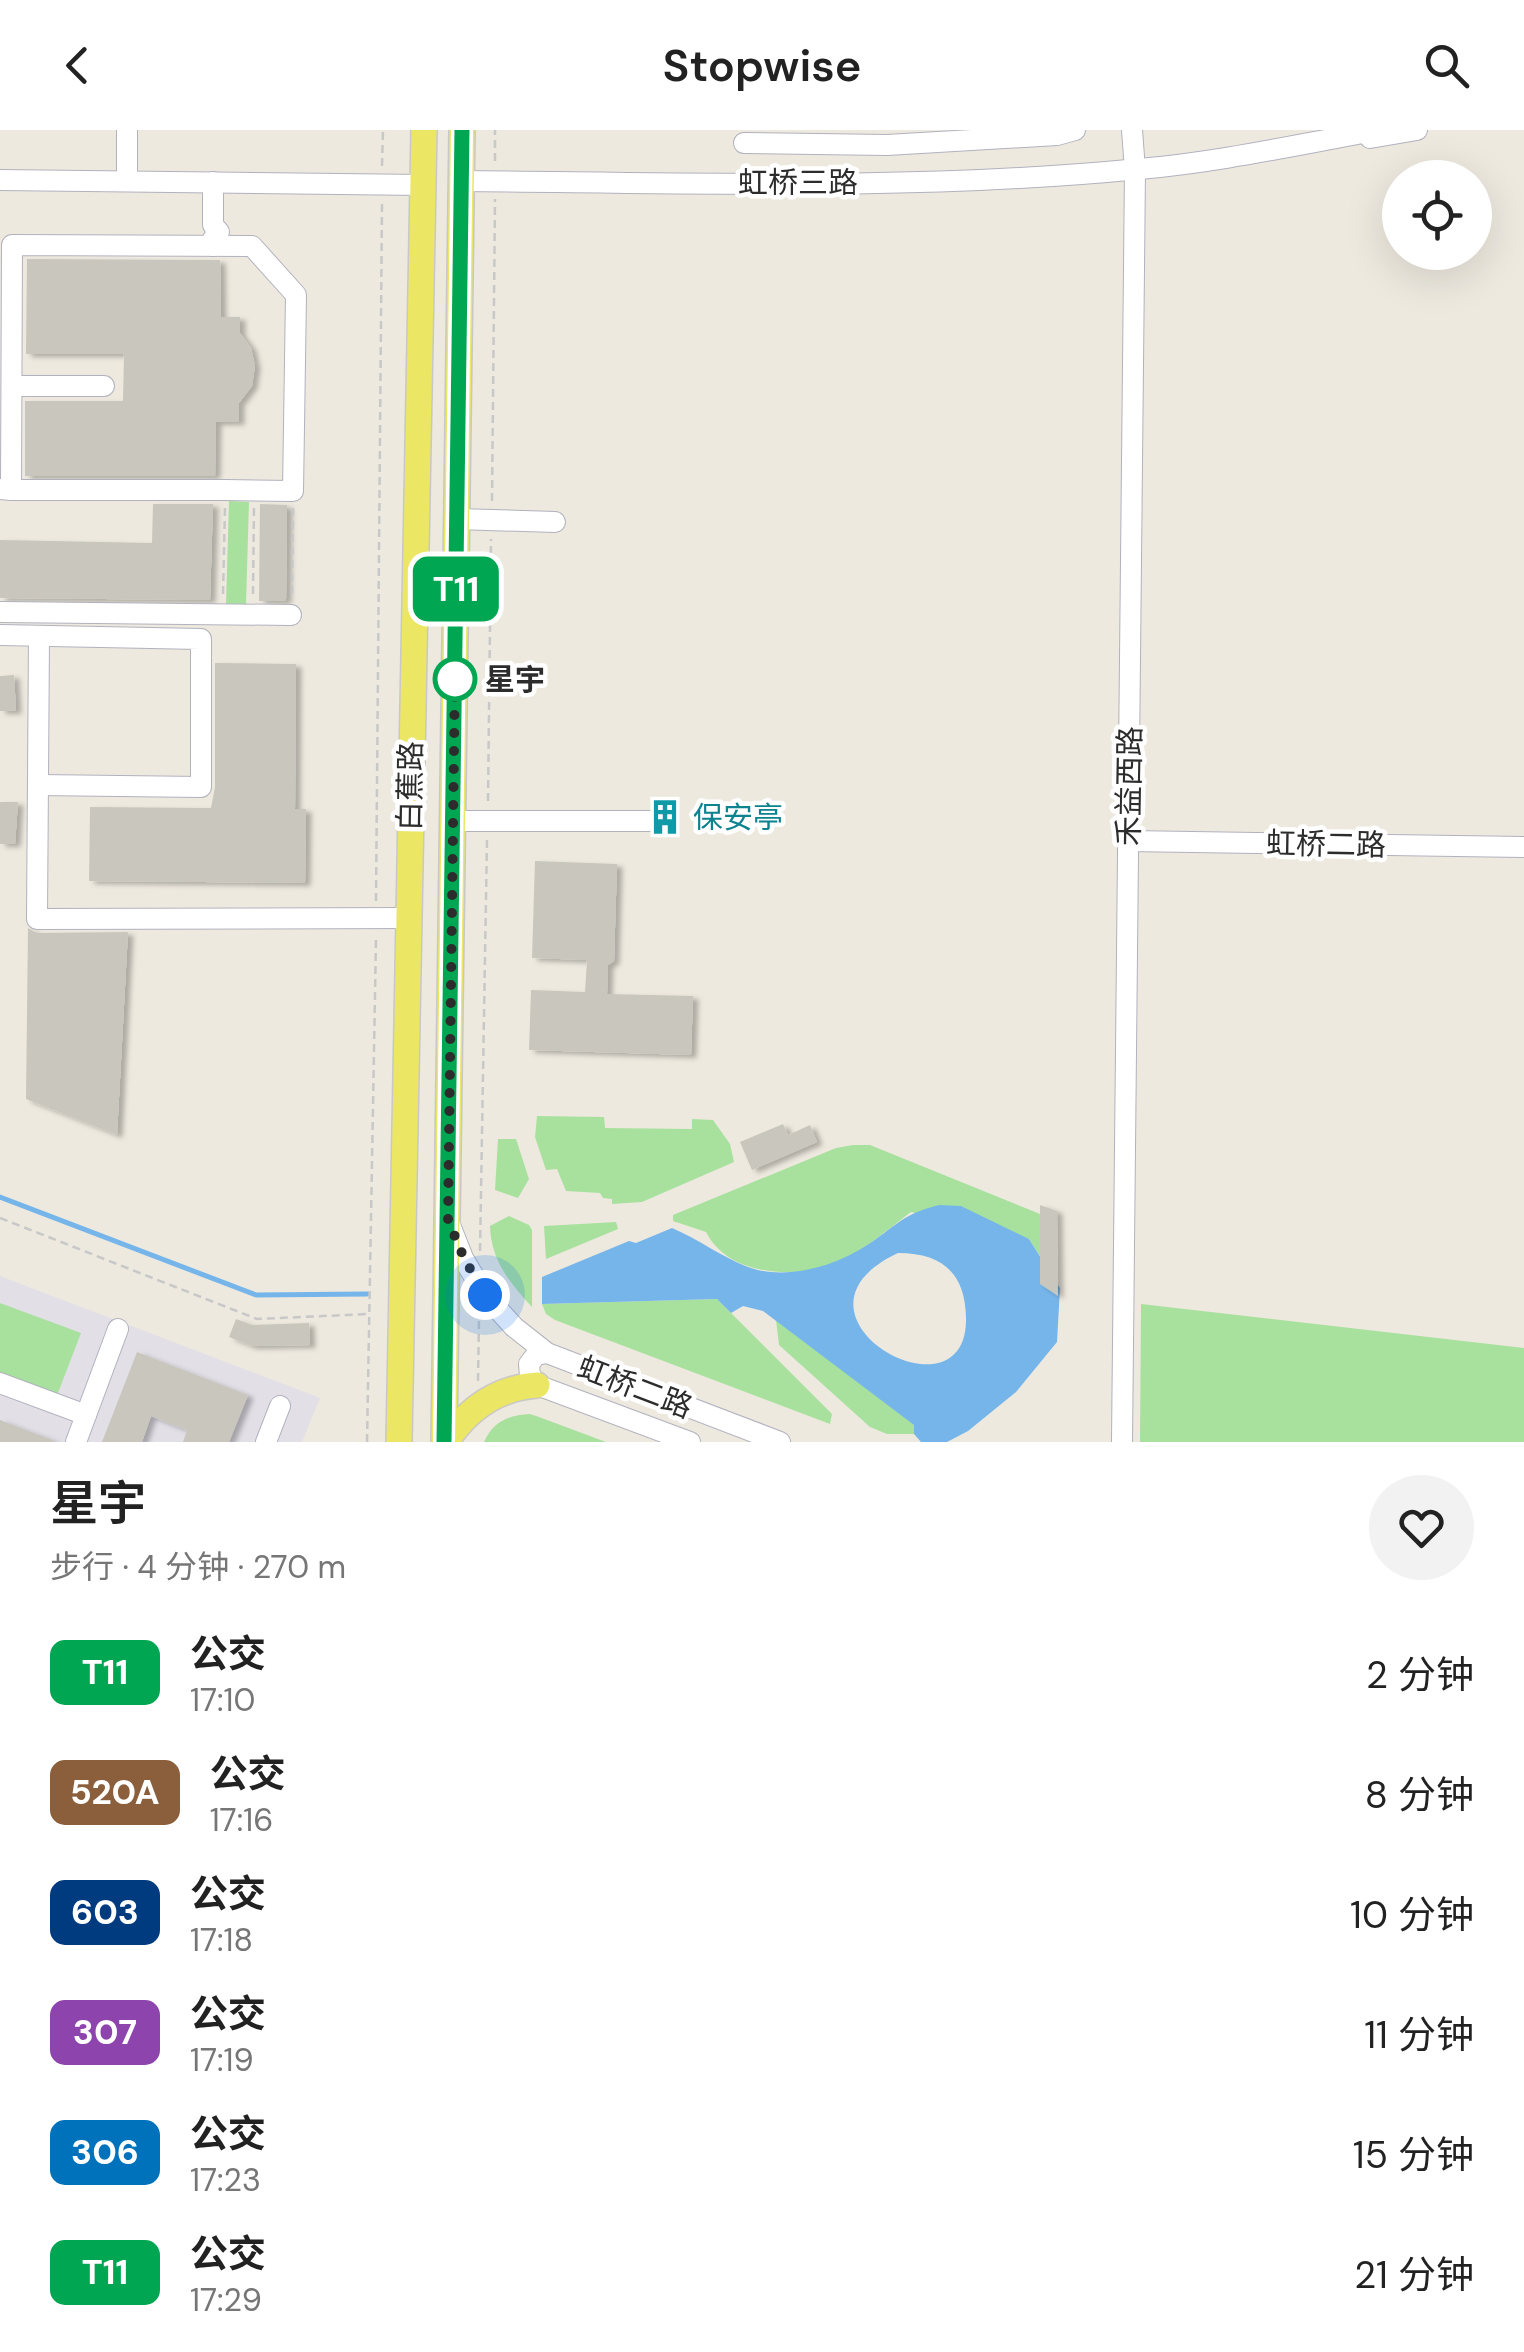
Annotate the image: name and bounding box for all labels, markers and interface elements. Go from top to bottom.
text: Stopwise [663,36,861,95]
icon: back [50,38,105,93]
icon: search [1419,38,1474,93]
map controls [1382,160,1492,270]
button: locate [1382,160,1492,270]
street label: 虹桥三路 [738,163,858,202]
line badge: T11 [398,556,514,622]
text: T11 [433,566,479,612]
marker: 星宇 [434,658,476,700]
place label: 星宇 [485,660,545,699]
street label: 禾益西路 [1108,726,1150,846]
street label: 白蕉路 [390,741,430,831]
building icon: 保安亭 [646,798,684,836]
place label: 保安亭 [693,798,783,837]
street label: 虹桥二路 [1266,823,1386,865]
your location [460,1270,510,1320]
street label: 虹桥二路 [572,1347,698,1427]
text: 星宇 [50,1472,146,1535]
button: heart [1369,1475,1474,1580]
text: 步行 · 4 分钟 · 270 m [50,1546,346,1588]
text: 公交 [190,1629,266,1679]
text: T11 [82,1649,128,1695]
text: 2 分钟 [1366,1650,1474,1700]
text: 17:10 [190,1679,255,1721]
text: 公交 [210,1749,286,1799]
text: 520A [70,1769,160,1815]
text: 8 分钟 [1365,1770,1474,1820]
text: 17:16 [210,1799,273,1841]
text: 公交 [190,1869,266,1919]
text: 603 [71,1889,139,1935]
text: 10 分钟 [1350,1890,1474,1940]
text: 17:18 [190,1919,253,1961]
text: 公交 [190,1989,266,2039]
text: 307 [73,2009,137,2055]
text: 11 分钟 [1364,2010,1474,2060]
text: 17:19 [190,2039,254,2081]
text: 公交 [190,2109,266,2159]
text: 306 [71,2129,139,2175]
text: 15 分钟 [1353,2130,1474,2180]
text: 17:23 [190,2159,261,2201]
text: 公交 [190,2229,266,2279]
text: T11 [82,2249,128,2295]
text: 21 分钟 [1354,2250,1474,2300]
text: 17:29 [190,2279,262,2321]

